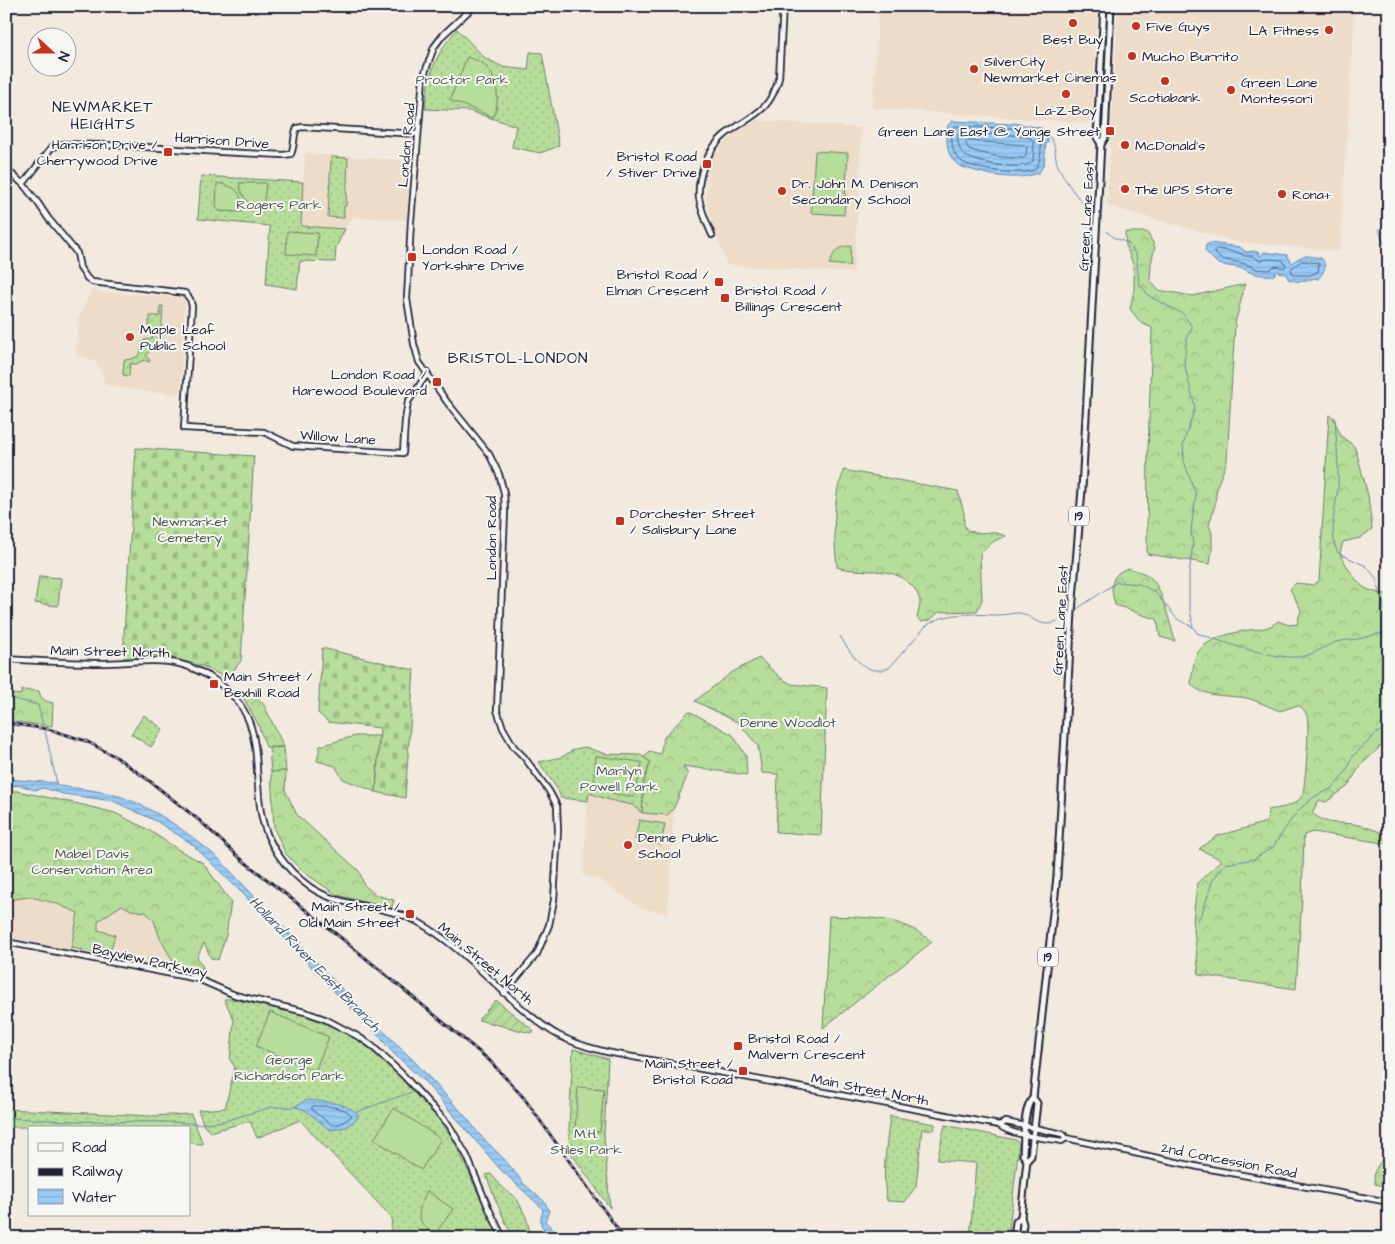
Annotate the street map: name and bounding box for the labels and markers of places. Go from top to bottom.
marker: Best Buy [1067,17,1079,29]
place label: Five Guys [1146,17,1210,37]
marker: Five Guys [1130,20,1142,32]
place label: LA Fitness [1249,21,1319,41]
marker: LA Fitness [1323,24,1335,36]
place label: Best Buy [1043,30,1104,50]
place label: Mucho Burrito [1142,47,1238,67]
marker: Mucho Burrito [1126,50,1138,62]
place label: SilverCity Newmarket Cinemas [984,52,1117,88]
marker: SilverCity Newmarket Cinemas [968,63,980,75]
place label: Green Lane Montessori [1241,73,1318,109]
marker: Scotiabank [1159,75,1171,87]
marker: Green Lane Montessori [1225,84,1237,96]
marker: La-Z-Boy [1060,88,1072,100]
place label: Scotiabank [1129,88,1201,108]
place label: La-Z-Boy [1035,101,1097,121]
place label: Green Lane East @ Yonge Street [878,122,1100,142]
marker: Green Lane East @ Yonge Street [1104,125,1116,137]
place label: Harrison Drive / Cherrywood Drive [37,135,159,171]
place label: McDonald's [1135,136,1205,156]
marker: McDonald's [1119,139,1131,151]
marker: Harrison Drive / Cherrywood Drive [162,146,174,158]
place label: Bristol Road / Stiver Drive [606,147,697,183]
marker: Bristol Road / Stiver Drive [701,158,713,170]
place label: Dr. John M. Denison Secondary School [792,174,918,210]
place label: The UPS Store [1135,180,1233,200]
marker: The UPS Store [1119,183,1131,195]
marker: Dr. John M. Denison Secondary School [776,185,788,197]
place label: Rona+ [1292,185,1332,205]
marker: Rona+ [1276,188,1288,200]
place label: London Road / Yorkshire Drive [422,240,525,276]
marker: London Road / Yorkshire Drive [406,251,418,263]
place label: Bristol Road / Elman Crescent [607,265,710,301]
marker: Bristol Road / Elman Crescent [713,276,725,288]
place label: Bristol Road / Billings Crescent [735,281,842,317]
marker: Bristol Road / Billings Crescent [719,292,731,304]
place label: Maple Leaf Public School [140,320,225,356]
marker: Maple Leaf Public School [124,331,136,343]
place label: London Road / Harewood Boulevard [292,365,428,401]
marker: London Road / Harewood Boulevard [431,376,443,388]
place label: Dorchester Street / Salisbury Lane [630,504,755,540]
marker: Dorchester Street / Salisbury Lane [614,515,626,527]
place label: Main Street / Bexhill Road [224,667,313,703]
marker: Main Street / Bexhill Road [208,678,220,690]
place label: Denne Public School [638,828,719,864]
marker: Denne Public School [622,839,634,851]
place label: Main Street / Old Main Street [299,897,401,933]
marker: Main Street / Old Main Street [404,908,416,920]
place label: Bristol Road / Malvern Crescent [748,1029,866,1065]
marker: Bristol Road / Malvern Crescent [732,1040,744,1052]
place label: Main Street / Bristol Road [644,1054,734,1090]
marker: Main Street / Bristol Road [737,1065,749,1077]

